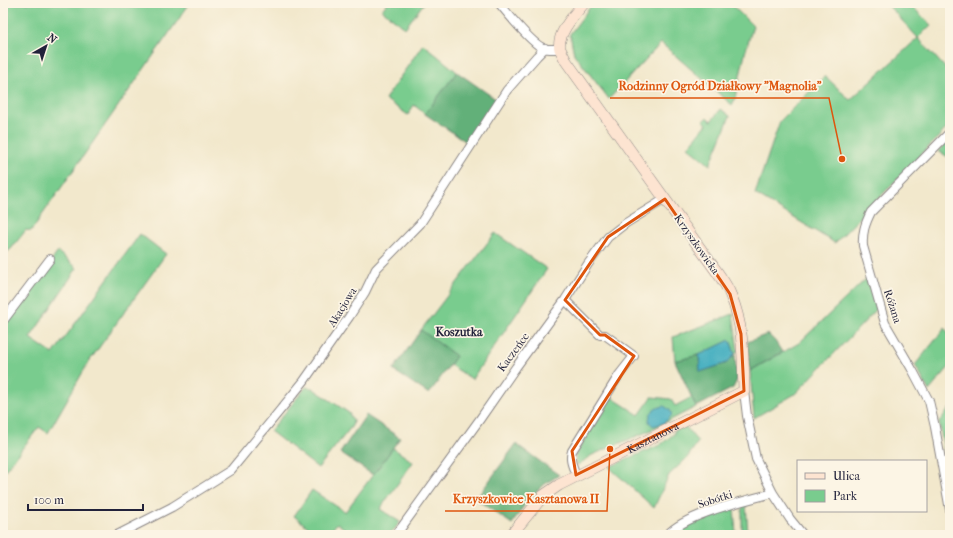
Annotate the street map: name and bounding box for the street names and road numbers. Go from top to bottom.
street label: Krzyszkowicka [671,212,723,277]
street label: Akacjowa [325,284,360,330]
street label: Różana [881,288,904,326]
street label: Kaczeńce [495,330,532,374]
street label: Kasztanowa [625,419,682,456]
street label: Sobótki [696,488,735,511]

